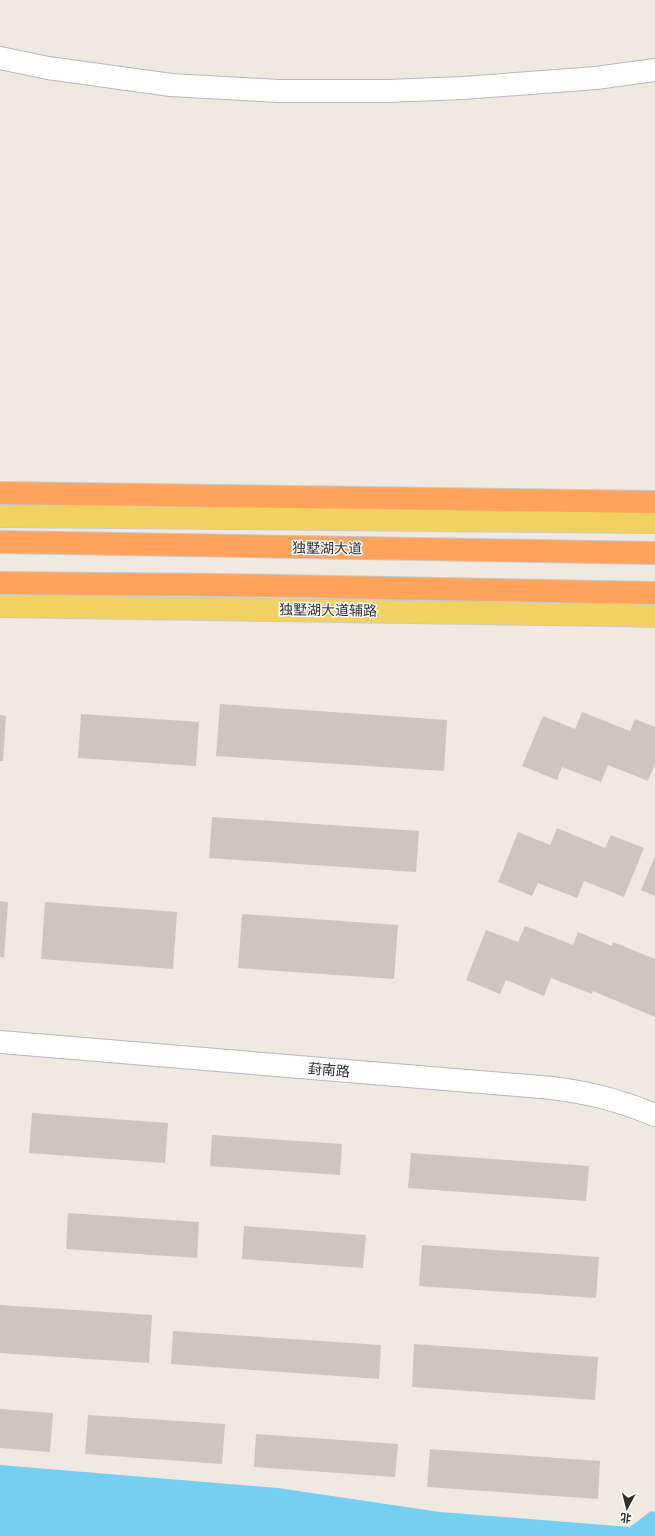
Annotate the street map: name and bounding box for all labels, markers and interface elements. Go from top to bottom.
street label: 独墅湖大道 [292,539,362,557]
street label: 独墅湖大道辅路 [279,601,377,619]
street label: 葑南路 [307,1060,351,1080]
north arrow [607,1488,647,1528]
text: 北 [620,1510,632,1525]

